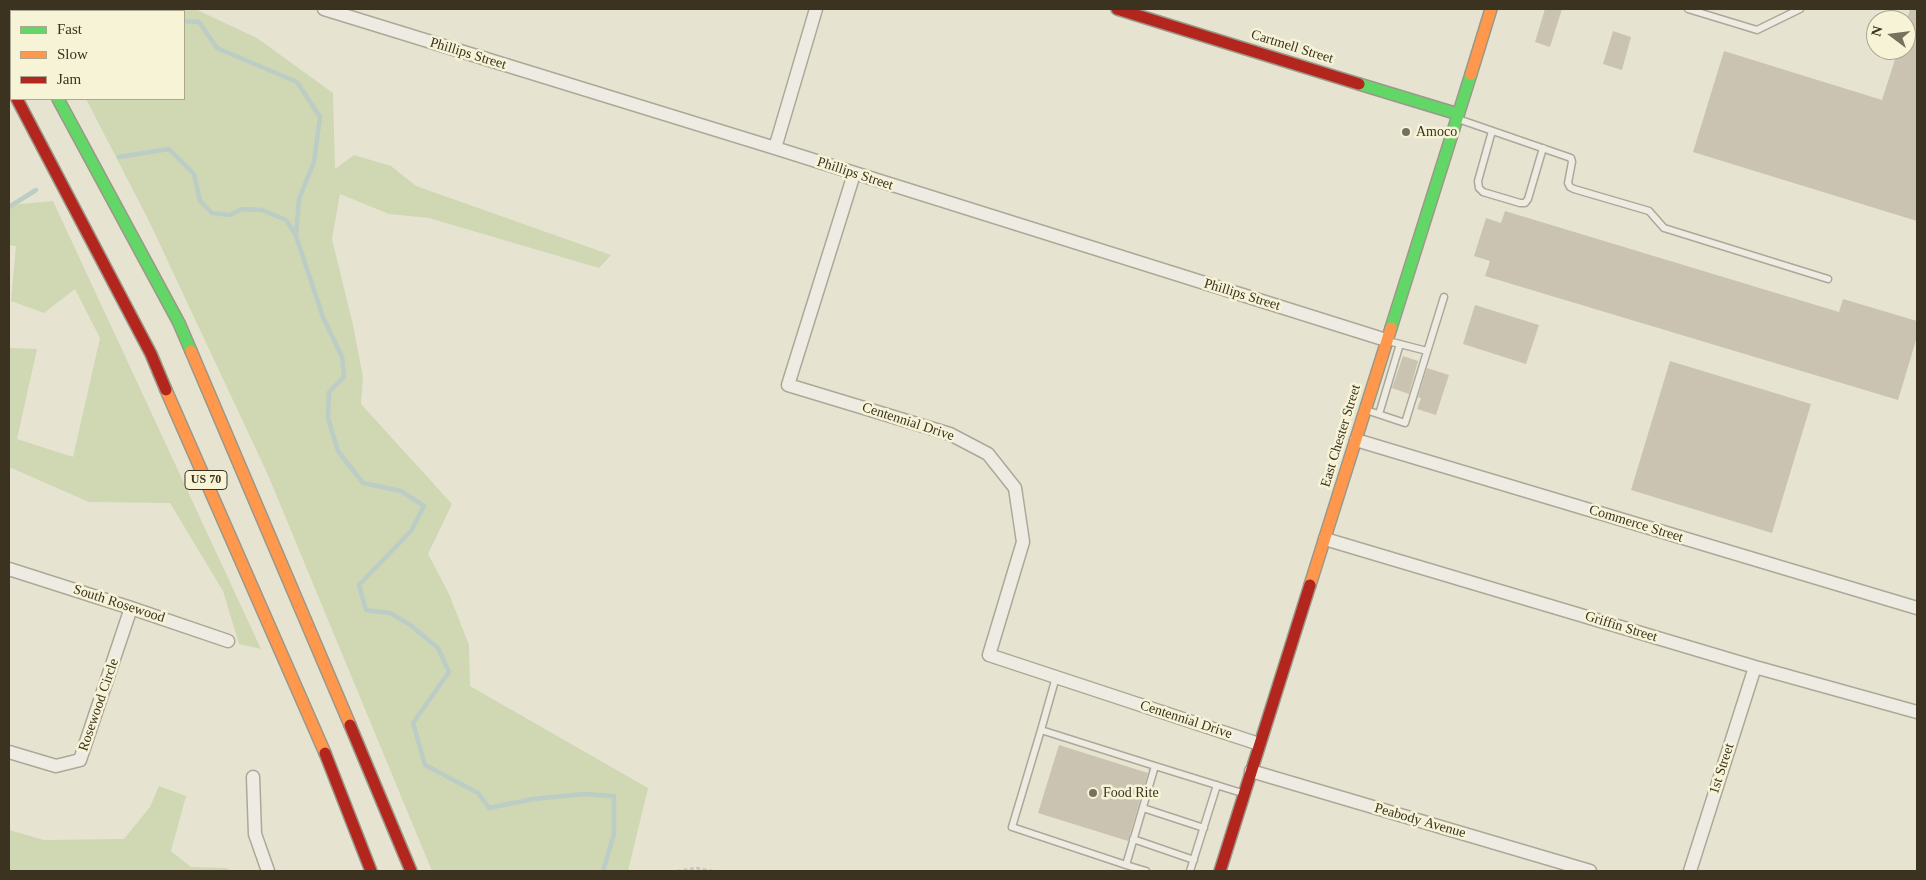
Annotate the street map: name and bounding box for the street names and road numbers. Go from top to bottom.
street label: Cartmell Street [1249,27,1335,67]
street label: Phillips Street [428,34,508,74]
street label: Phillips Street [815,154,895,194]
street label: Phillips Street [1202,275,1282,315]
street label: East Chester Street [1317,383,1365,489]
street label: Centennial Drive [860,399,956,445]
road number: US 70 [185,470,227,490]
street label: Commerce Street [1587,502,1685,546]
street label: South Rosewood [71,581,167,627]
street label: Griffin Street [1583,608,1659,646]
street label: Rosewood Circle [75,656,123,754]
street label: Centennial Drive [1138,697,1234,743]
street label: 1st Street [1706,741,1738,797]
street label: Peabody Avenue [1372,800,1468,842]

